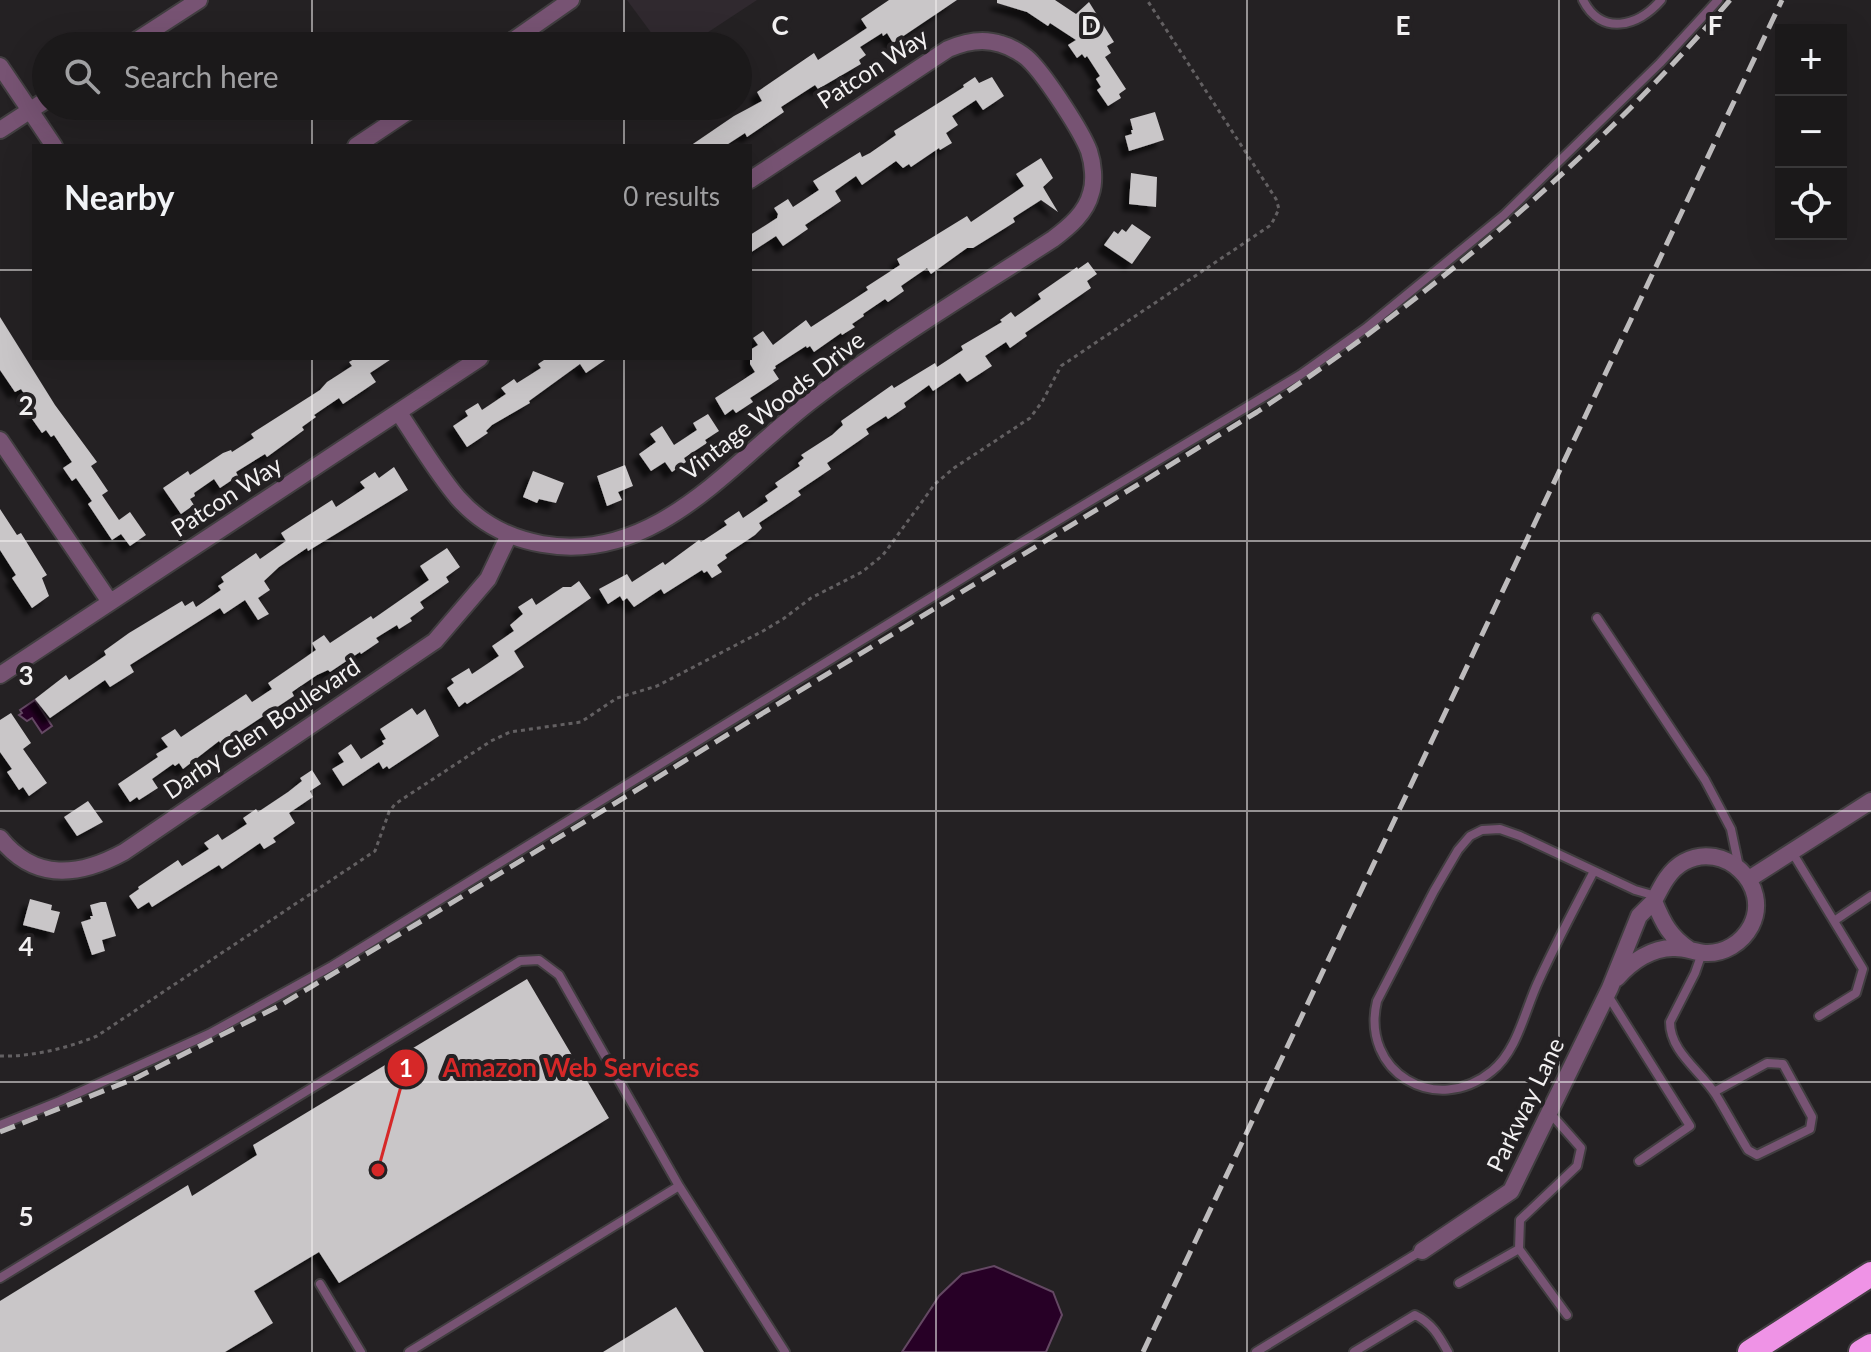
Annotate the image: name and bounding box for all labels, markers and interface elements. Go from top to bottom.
text: C [771,9,789,41]
text: D [1081,9,1101,41]
text: E [1396,9,1410,41]
text: F [1708,9,1722,41]
street label: Patcon Way [811,21,933,114]
map controls [1775,24,1847,240]
button: + [1775,24,1847,96]
search box [32,32,752,120]
icon: search [60,54,104,98]
text: Search here [124,58,279,94]
button: − [1775,96,1847,168]
button: locate [1775,168,1847,240]
text: Nearby [64,176,175,217]
text: 0 results [623,180,720,212]
street label: Vintage Woods Drive [675,324,869,485]
text: 2 [18,389,34,421]
street label: Patcon Way [165,449,287,542]
street label: Darby Glen Boulevard [157,651,365,804]
text: 3 [18,659,34,691]
text: 4 [18,930,34,962]
street label: Parkway Lane [1480,1033,1570,1176]
callout: Amazon Web Services [386,1043,715,1093]
text: Amazon Web Services [442,1051,699,1083]
text: 1 [399,1053,413,1082]
text: 5 [18,1200,34,1232]

